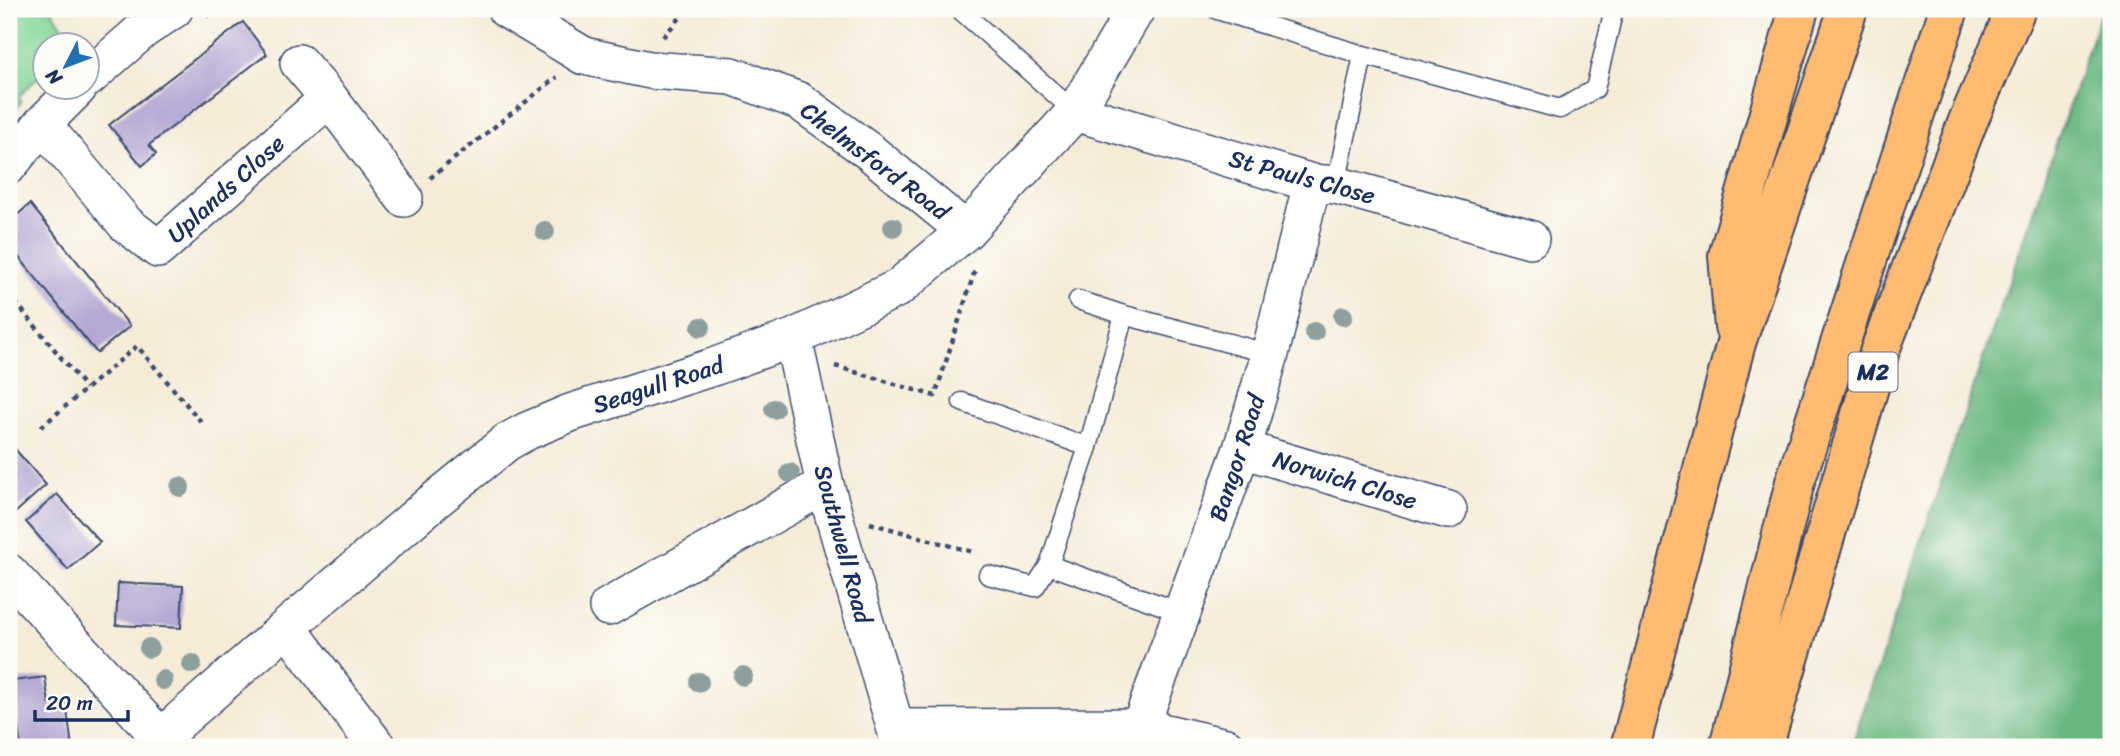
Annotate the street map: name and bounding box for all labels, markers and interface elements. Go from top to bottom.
north arrow [32,32,102,102]
text: N [37,60,71,94]
street label: Chelmsford Road [791,90,960,232]
street label: Uplands Close [157,124,295,254]
street label: St Pauls Close [1224,137,1380,217]
street label: Seagull Road [587,343,731,426]
road number: M2 [1848,352,1898,392]
street label: Bangor Road [1197,387,1278,527]
street label: Norwich Close [1268,438,1422,522]
street label: Southwell Road [802,460,885,629]
scale bar [35,679,128,723]
text: 20 m [46,684,93,722]

